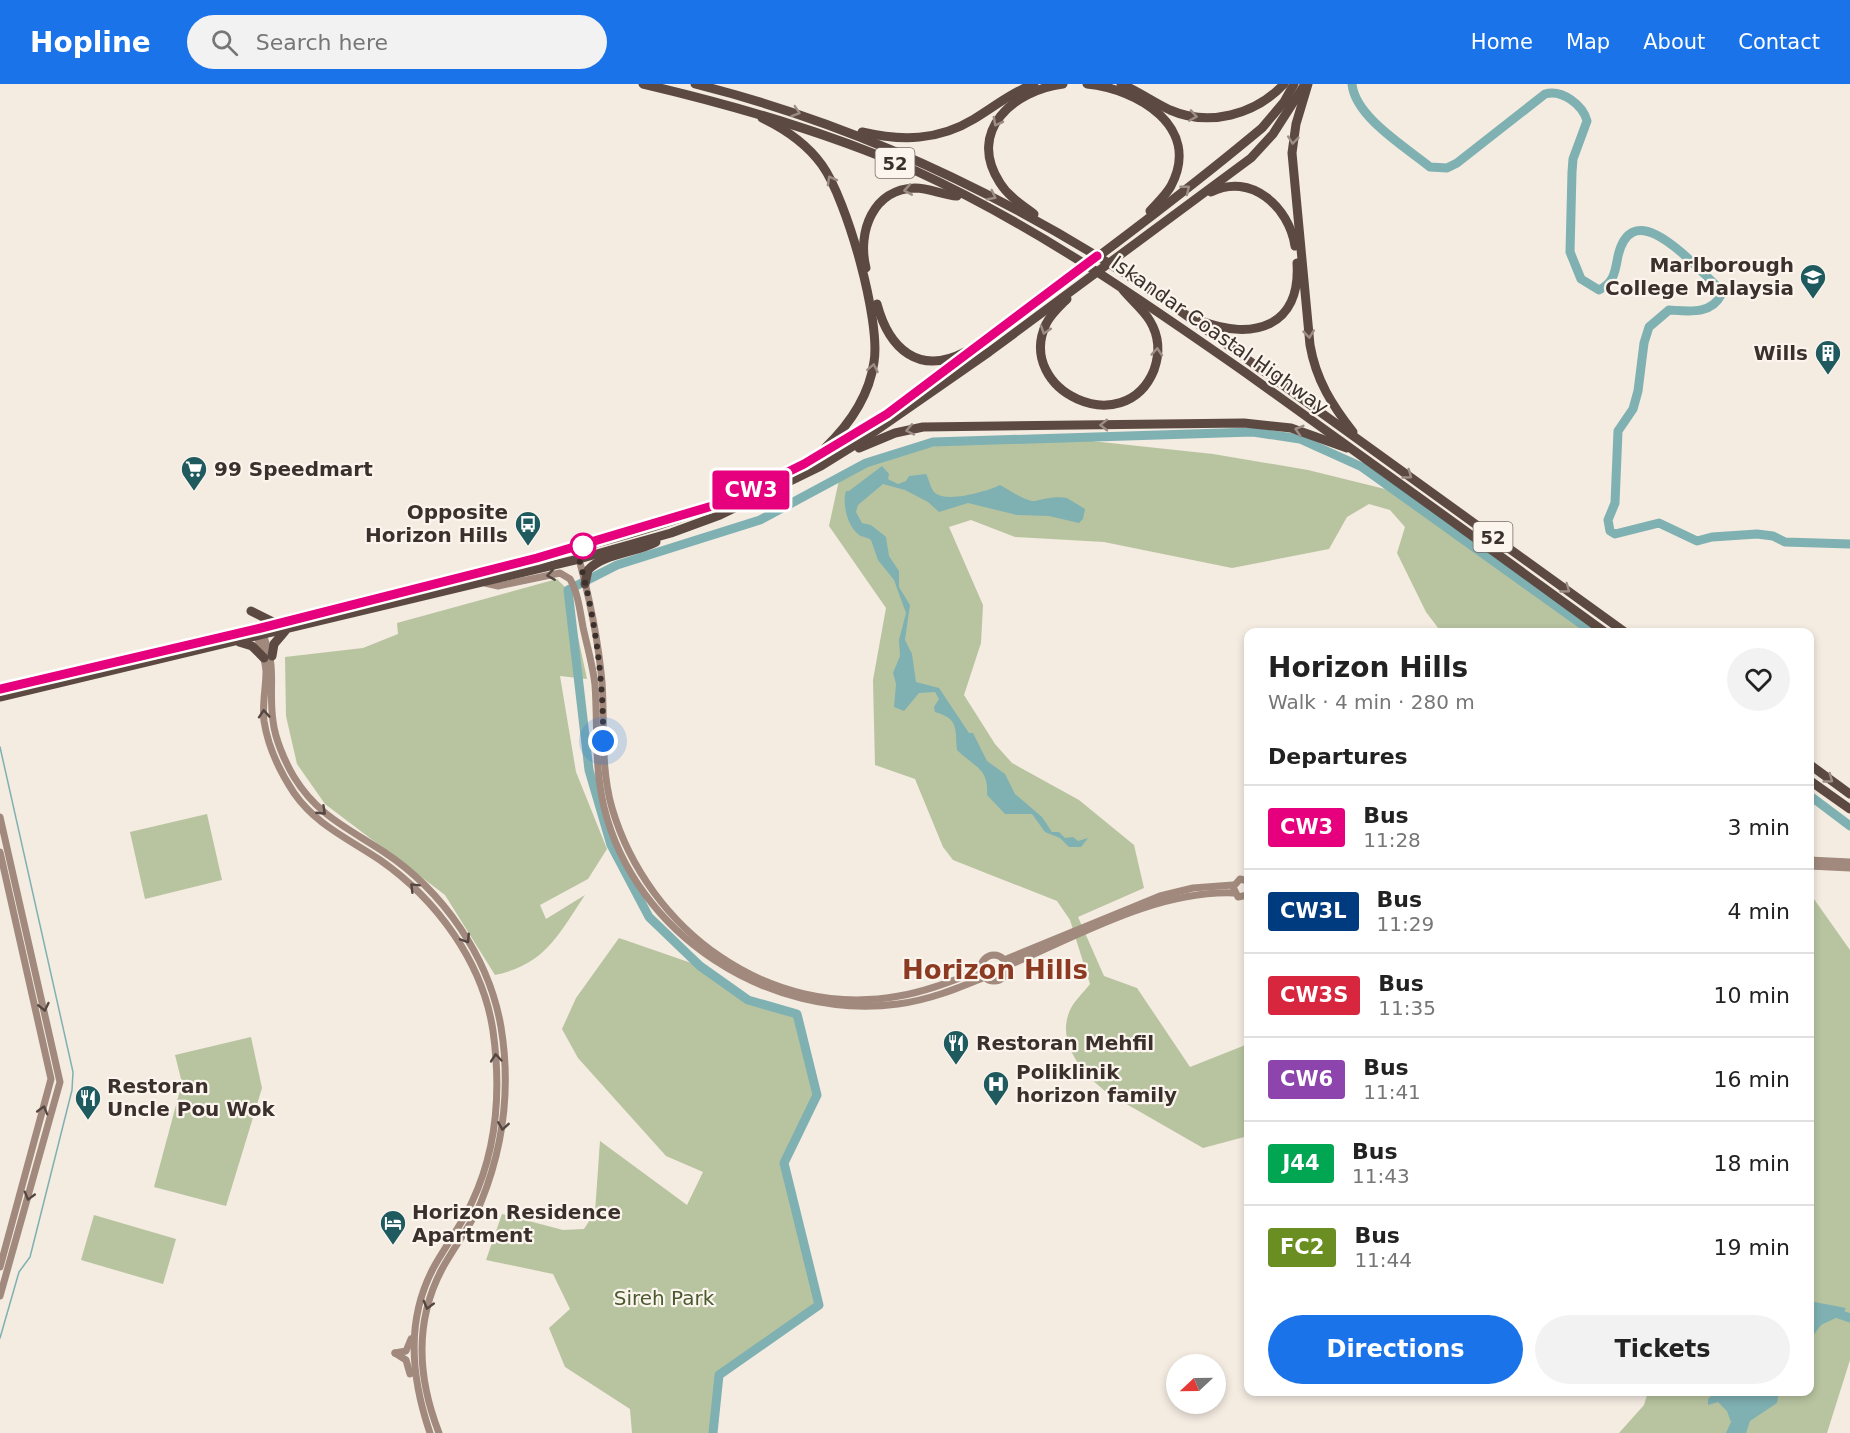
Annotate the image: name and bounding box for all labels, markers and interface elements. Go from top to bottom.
search box [187,15,607,69]
text: Hopline [30,26,151,59]
icon: search [208,26,241,59]
text: Search here [256,30,388,55]
text: Home [1471,30,1533,54]
text: Map [1566,30,1610,54]
text: About [1643,30,1705,54]
text: Contact [1738,30,1820,54]
one-way arrow [790,104,801,117]
one-way arrow [1188,109,1198,122]
one-way arrow [993,115,1005,126]
one-way arrow [1287,135,1300,145]
road number: 52 [876,148,914,178]
one-way arrow [827,176,838,186]
one-way arrow [903,183,913,196]
one-way arrow [1179,186,1190,197]
one-way arrow [986,189,996,200]
street label: Iskandar Coastal Highway [1107,251,1333,419]
place label: Marlborough College Malaysia [1605,253,1794,300]
school or university icon: Marlborough College Malaysia [1798,262,1828,300]
one-way arrow [1040,324,1052,334]
one-way arrow [1302,330,1315,339]
building icon: Wills [1813,338,1843,376]
place label: Wills [1753,341,1808,365]
one-way arrow [1150,348,1163,357]
one-way arrow [866,363,879,373]
one-way arrow [1100,419,1109,431]
one-way arrow [905,423,915,436]
one-way arrow [1294,425,1305,437]
supermarket icon: 99 Speedmart [179,454,209,492]
place label: 99 Speedmart [214,457,373,481]
one-way arrow [1401,468,1412,479]
line badge: CW3 [716,470,786,510]
text: CW3 [724,478,778,502]
place label: Opposite Horizon Hills [365,500,508,547]
bus stop icon: Opposite Horizon Hills [513,509,543,547]
road number: 52 [1474,522,1512,552]
unlabelled marker [570,533,596,559]
one-way arrow [546,569,556,581]
one-way arrow [1559,582,1570,593]
button: heart [1727,648,1790,711]
text: Horizon Hills [1268,651,1468,684]
text: Walk · 4 min · 280 m [1268,690,1475,714]
one-way arrow [258,709,271,718]
your location [588,726,618,756]
text: Departures [1268,744,1408,769]
one-way arrow [1823,772,1834,783]
text: Bus [1363,803,1409,828]
one-way arrow [316,804,326,815]
text: CW3 [1280,815,1333,839]
text: 3 min [1728,815,1790,840]
text: 11:28 [1363,828,1421,852]
one-way arrow [410,883,420,894]
text: Bus [1377,887,1422,912]
text: CW3L [1280,899,1347,923]
text: 4 min [1728,899,1790,924]
text: 11:29 [1377,912,1434,936]
one-way arrow [459,932,470,943]
district label: Horizon Hills [902,955,1088,985]
text: Bus [1378,971,1424,996]
text: CW3S [1280,983,1348,1007]
text: 10 min [1714,983,1790,1008]
text: 11:35 [1378,996,1436,1020]
one-way arrow [37,1002,50,1012]
restaurant icon: Restoran Mehfil [941,1028,971,1066]
place label: Restoran Mehfil [976,1031,1154,1055]
one-way arrow [490,1054,503,1063]
text: Bus [1363,1055,1409,1080]
place label: Poliklinik horizon family [1016,1060,1177,1107]
text: CW6 [1280,1067,1333,1091]
text: 16 min [1714,1067,1790,1092]
hospital icon: Poliklinik horizon family [981,1069,1011,1107]
place label: Restoran Uncle Pou Wok [107,1074,275,1121]
text: 11:41 [1363,1080,1421,1104]
restaurant icon: Restoran Uncle Pou Wok [73,1083,103,1121]
one-way arrow [36,1105,49,1115]
one-way arrow [497,1121,509,1131]
text: Bus [1352,1139,1398,1164]
text: J44 [1282,1151,1320,1175]
text: 18 min [1714,1151,1790,1176]
text: 11:43 [1352,1164,1410,1188]
one-way arrow [24,1190,36,1201]
place label: Horizon Residence Apartment [412,1200,621,1247]
hotel icon: Horizon Residence Apartment [378,1208,408,1246]
text: Bus [1354,1223,1400,1248]
text: FC2 [1280,1235,1324,1259]
text: 19 min [1714,1235,1790,1260]
text: 11:44 [1354,1248,1412,1272]
park label: Sireh Park [614,1286,715,1310]
one-way arrow [423,1300,436,1310]
button: Directions [1268,1315,1523,1384]
button: Tickets [1535,1315,1790,1384]
north arrow [1166,1354,1226,1414]
map controls [1166,1354,1226,1414]

